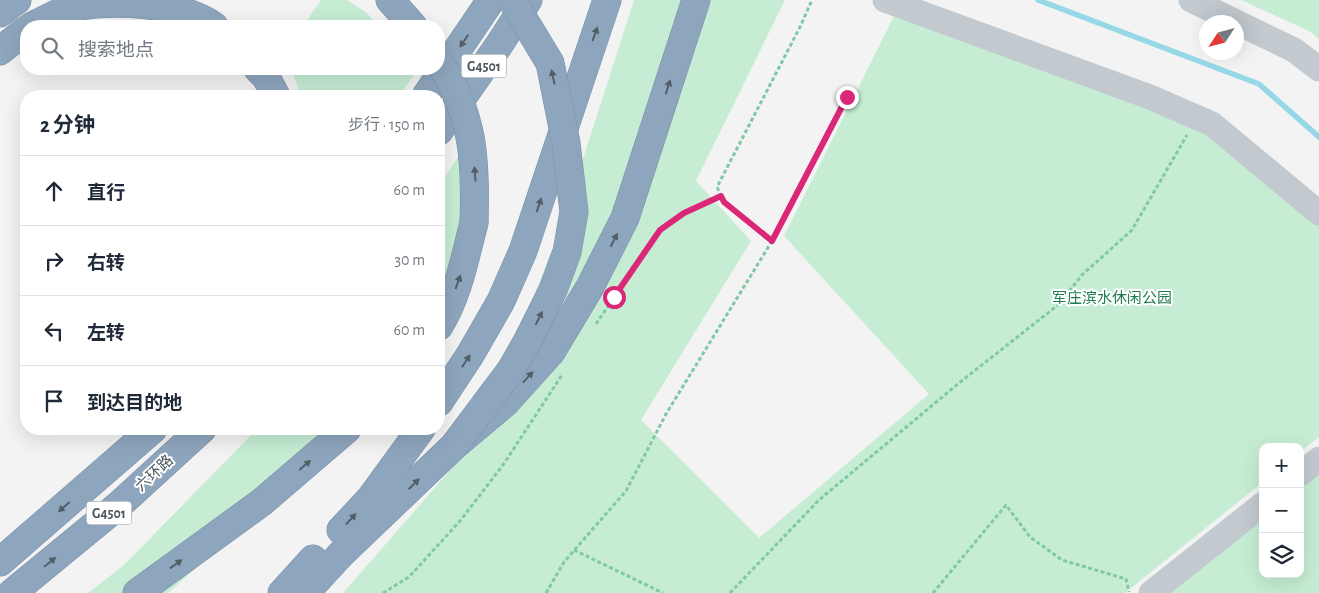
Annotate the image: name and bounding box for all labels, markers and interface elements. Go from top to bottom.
north arrow [1199,15,1244,60]
search box [20,20,445,75]
one-way arrow [591,26,599,41]
icon: search [38,34,66,62]
one-way arrow [459,34,469,47]
text: 搜索地点 [78,41,154,60]
road number: G4501 [462,54,506,78]
one-way arrow [549,69,557,84]
one-way arrow [664,79,672,94]
route end [836,86,859,109]
text: 2 分钟 [40,115,95,136]
text: 步行 · 150 m [348,117,425,133]
one-way arrow [470,166,478,182]
icon: ahead [40,177,68,205]
text: 60 m [394,182,425,198]
text: 直行 [87,184,125,203]
one-way arrow [535,197,543,212]
one-way arrow [610,233,618,247]
icon: right [40,247,68,275]
text: 30 m [395,252,425,268]
text: 右转 [87,254,125,273]
one-way arrow [455,274,462,289]
route start [603,286,626,309]
park label: 军庄滨水休闲公园 [1052,289,1172,306]
one-way arrow [535,311,543,326]
icon: left [40,317,68,345]
text: 60 m [394,322,425,338]
text: 左转 [87,324,125,343]
one-way arrow [461,354,471,368]
one-way arrow [522,372,534,384]
icon: arrive [40,387,68,415]
text: 到达目的地 [87,394,182,413]
map controls [1259,443,1304,578]
button: + [1259,443,1304,488]
street label: 六环路 [132,452,176,494]
one-way arrow [298,460,311,471]
one-way arrow [408,478,420,490]
button: − [1259,488,1304,533]
one-way arrow [57,501,70,512]
road number: G4501 [86,502,132,524]
one-way arrow [345,513,357,525]
button: layers [1259,533,1304,578]
one-way arrow [43,557,56,568]
one-way arrow [169,559,182,570]

